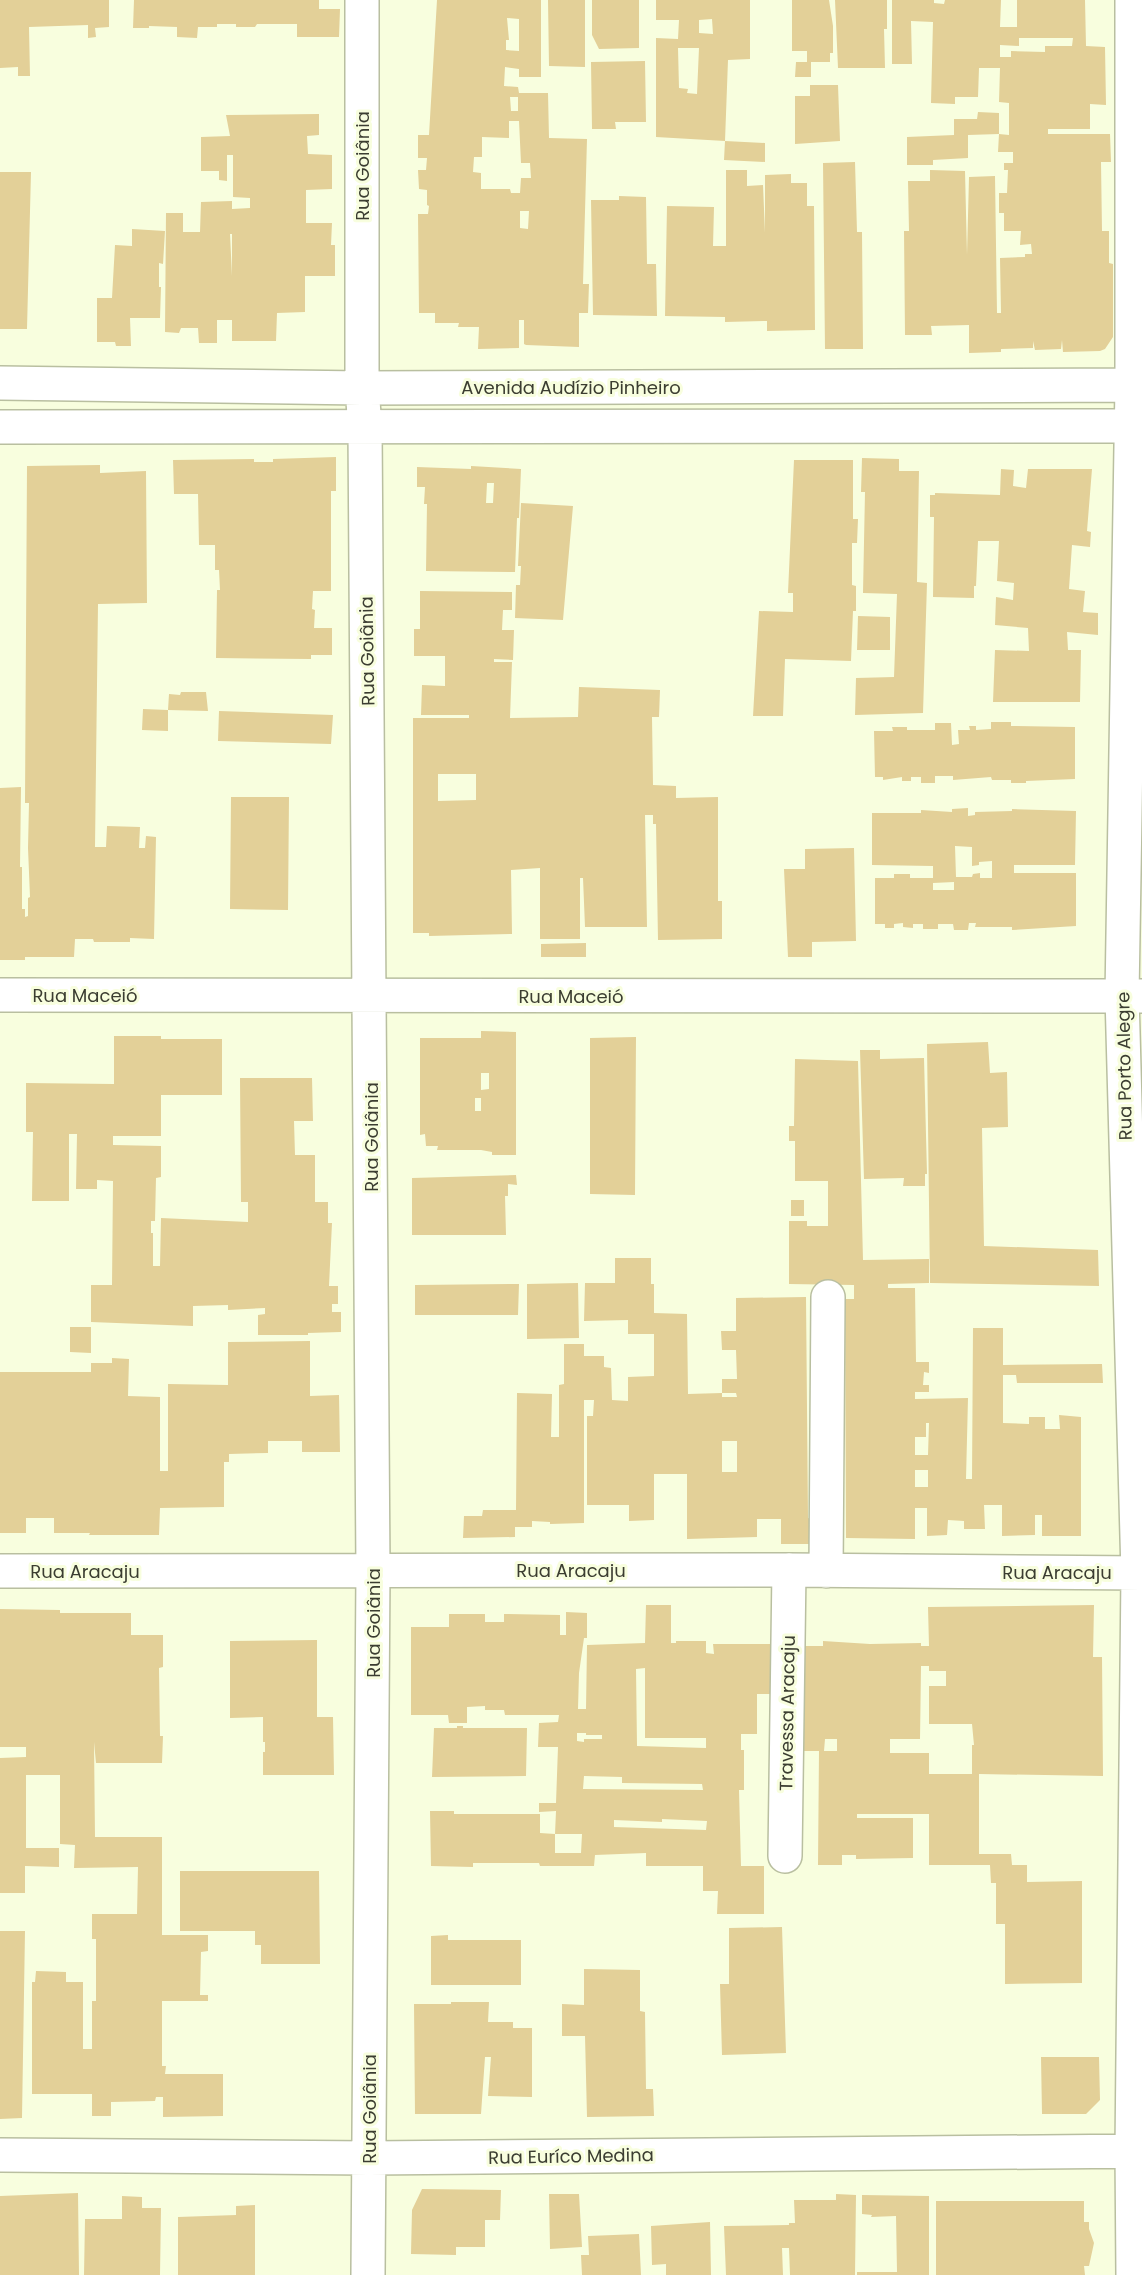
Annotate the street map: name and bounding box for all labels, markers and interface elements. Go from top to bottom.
street label: Rua Goiânia [350,111,375,221]
street label: Avenida Audízio Pinheiro [461,375,681,400]
street label: Rua Goiânia [354,596,380,706]
street label: Rua Maceió [32,983,138,1008]
street label: Rua Maceió [518,984,624,1009]
street label: Rua Porto Alegre [1110,991,1138,1141]
street label: Rua Goiânia [359,1082,384,1192]
street label: Rua Aracaju [516,1558,626,1583]
street label: Rua Aracaju [30,1559,140,1584]
street label: Rua Aracaju [1002,1560,1112,1585]
street label: Rua Goiânia [361,1568,386,1678]
street label: Travessa Aracaju [773,1635,801,1791]
street label: Rua Goiânia [357,2054,382,2164]
street label: Rua Euríco Medina [488,2142,654,2170]

